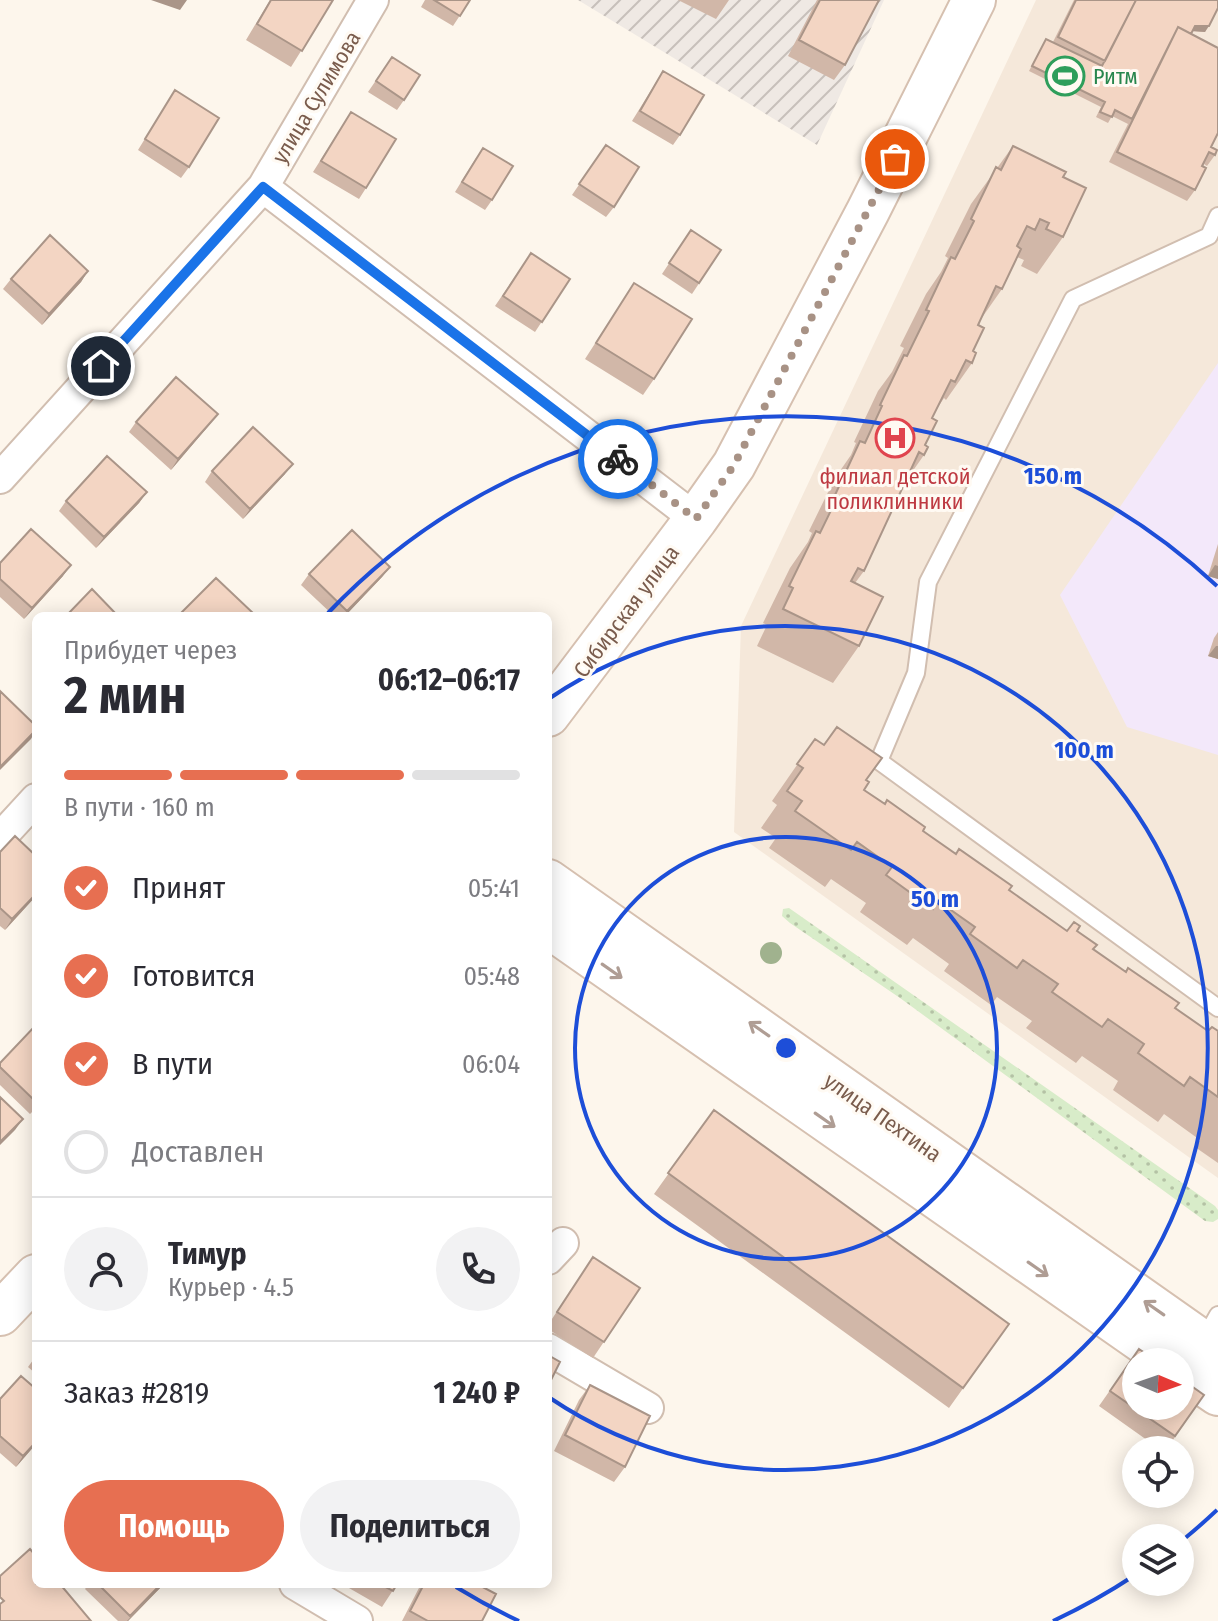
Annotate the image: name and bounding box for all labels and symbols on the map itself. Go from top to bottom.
street label: улица Сулимова [266,26,367,168]
sports icon: Ритм [1044,55,1086,97]
place label: Ритм [1093,63,1138,90]
pin [861,125,929,193]
pin [67,332,135,400]
hospital icon: филиал детской поликлинники [874,417,916,459]
courier [578,419,658,499]
text: 150 m [1024,462,1082,490]
place label: филиал детской поликлинники [819,463,971,515]
street label: Сибирская улица [568,540,685,683]
text: 100 m [1054,736,1114,764]
text: 50 m [911,885,959,913]
one-way arrow [600,963,622,979]
one-way arrow [748,1021,770,1037]
centre of rings [772,1034,800,1062]
street label: улица Пехтина [819,1067,947,1168]
one-way arrow [814,1112,836,1128]
one-way arrow [1027,1261,1049,1277]
one-way arrow [1144,1300,1166,1316]
north arrow [1122,1348,1194,1420]

